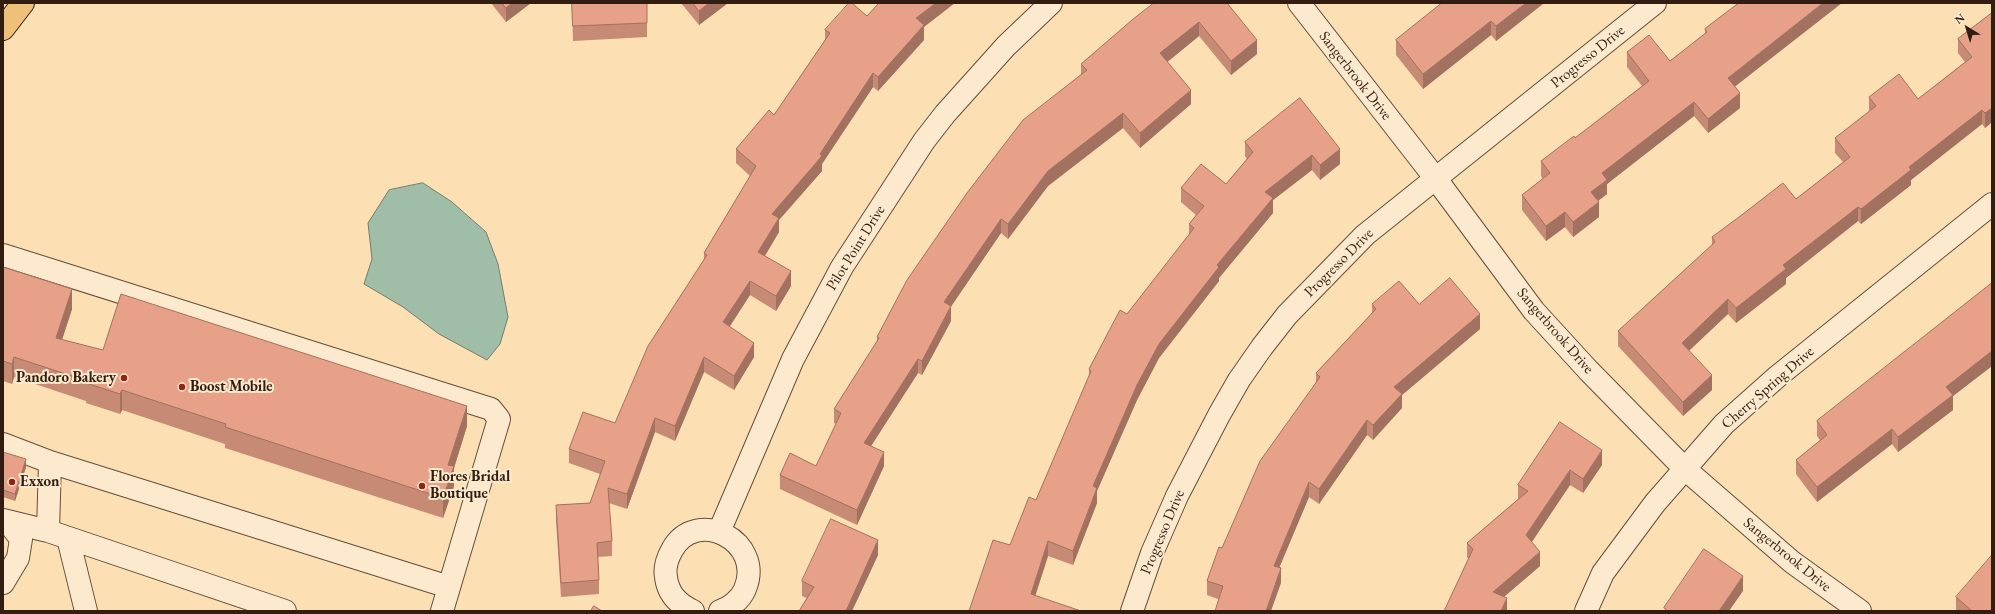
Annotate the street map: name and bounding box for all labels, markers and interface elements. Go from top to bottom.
north arrow [1947,8,1987,48]
text: N [1952,10,1967,27]
street label: Progresso Drive [1547,22,1629,92]
street label: Sangerbrook Drive [1315,28,1395,124]
street label: Pilot Point Drive [823,202,889,294]
street label: Progresso Drive [1301,225,1377,301]
street label: Sangerbrook Drive [1513,284,1597,378]
street label: Cherry Spring Drive [1718,343,1818,433]
place label: Pandoro Bakery [16,369,116,387]
marker: Pandoro Bakery [119,373,129,383]
place label: Boost Mobile [190,378,273,396]
marker: Boost Mobile [177,382,187,392]
place label: Flores Bridal Boutique [430,468,510,503]
place label: Exxon [20,473,59,491]
marker: Exxon [7,477,17,487]
marker: Flores Bridal Boutique [417,481,427,491]
street label: Progresso Drive [1137,487,1189,577]
street label: Sangerbrook Drive [1739,514,1835,596]

